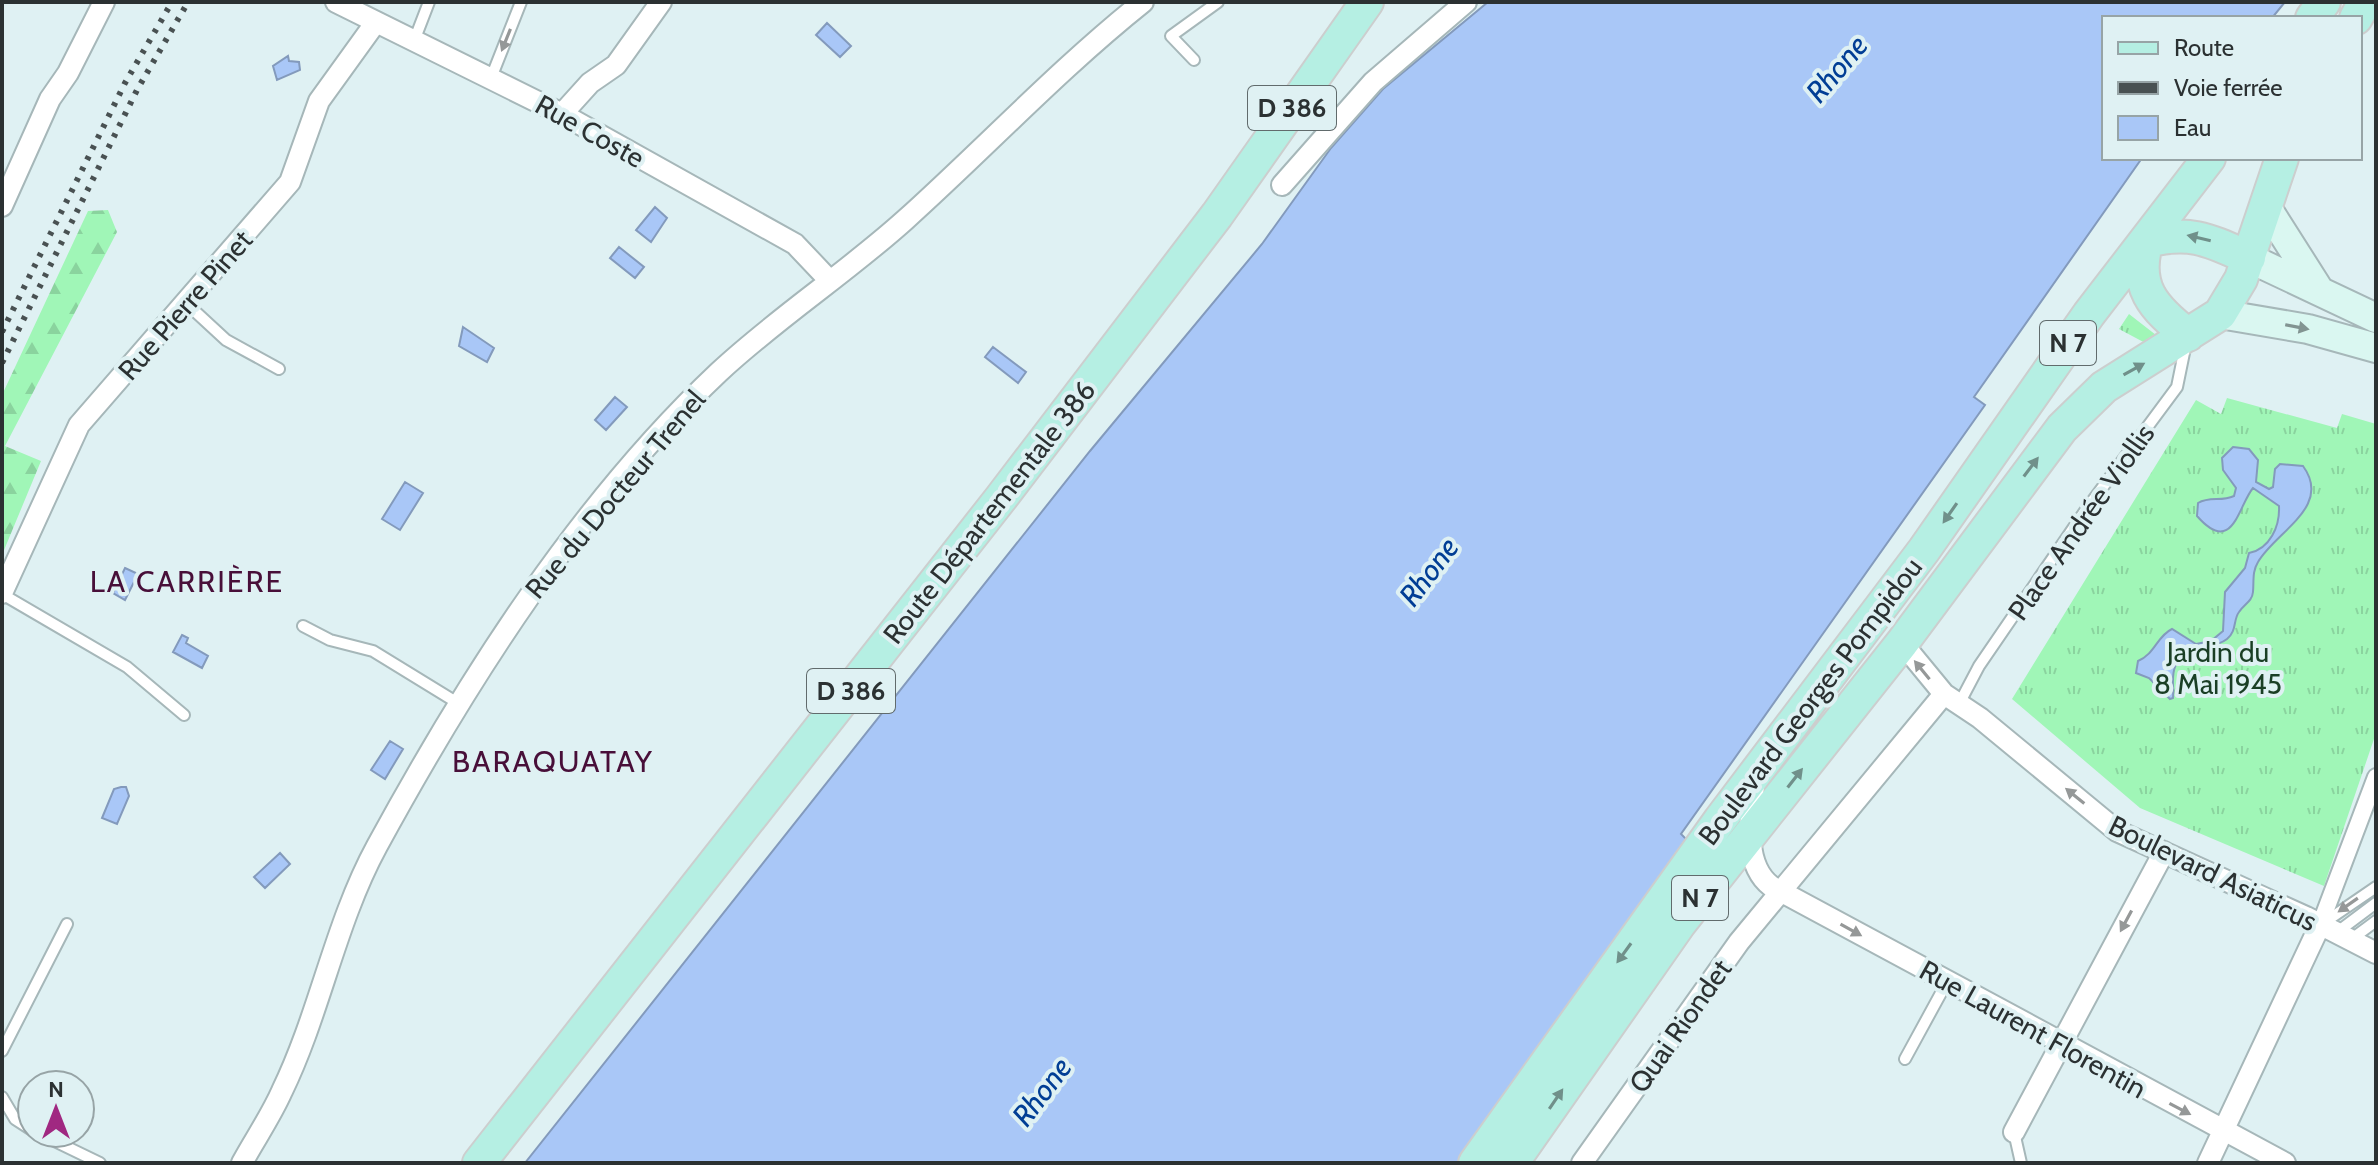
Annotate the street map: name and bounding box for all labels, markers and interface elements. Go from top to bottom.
legend [2102,16,2362,160]
water label: Rhone [1798,27,1876,110]
one-way arrow [499,28,512,52]
text: Route [2174,33,2234,62]
text: Voie ferrée [2174,73,2283,102]
road number: D 386 [1248,86,1336,130]
street label: Rue Coste [530,87,650,175]
text: Eau [2174,113,2211,142]
street label: Rue Pierre Pinet [111,223,259,387]
one-way arrow [2187,231,2212,244]
road number: N 7 [2040,321,2096,365]
one-way arrow [2285,321,2310,334]
one-way arrow [2122,362,2145,376]
street label: Route Départementale 386 [876,374,1102,650]
street label: Rue du Docteur Trenel [518,382,712,605]
street label: Place Andrée Viollis [2001,417,2161,627]
one-way arrow [2023,457,2038,478]
one-way arrow [1943,503,1958,524]
water label: Rhone [1391,530,1467,613]
street label: Boulevard Georges Pompidou [1691,551,1929,851]
district label: LA CARRIÈRE [90,563,284,600]
park label: Jardin du 8 Mai 1945 [2154,635,2282,701]
one-way arrow [1913,659,1930,680]
road number: D 386 [807,669,895,713]
district label: BARAQUATAY [452,743,654,780]
one-way arrow [1786,768,1803,788]
one-way arrow [2065,788,2085,805]
street label: Boulevard Asiaticus [2103,808,2323,938]
road number: N 7 [1672,876,1728,920]
one-way arrow [2337,897,2359,913]
one-way arrow [2120,909,2133,932]
one-way arrow [1840,923,1863,937]
one-way arrow [1616,942,1632,964]
street label: Quai Riondet [1622,953,1738,1099]
street label: Rue Laurent Florentin [1914,953,2152,1105]
water label: Rhone [1004,1050,1080,1133]
north arrow [16,1069,96,1149]
text: N [48,1076,64,1103]
one-way arrow [1548,1088,1563,1109]
one-way arrow [2168,1103,2191,1116]

